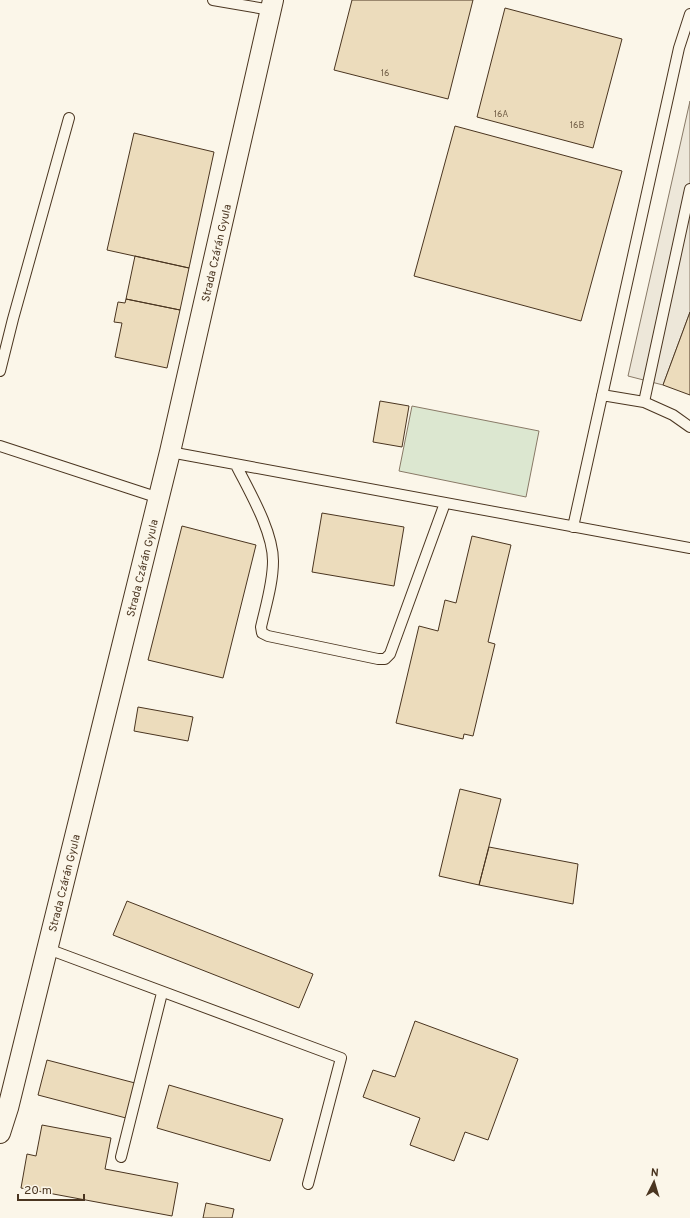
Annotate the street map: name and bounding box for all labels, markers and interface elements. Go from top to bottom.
house number: 16 [381,68,389,79]
house number: 16A [494,109,508,120]
house number: 16B [570,120,584,131]
street label: Strada Czárán Gyula [199,203,235,304]
street label: Strada Czárán Gyula [124,518,162,618]
street label: Strada Czárán Gyula [46,833,84,933]
north arrow [634,1162,674,1202]
text: N [650,1166,659,1180]
scale bar [18,1176,84,1202]
text: 20 m [24,1183,52,1199]

